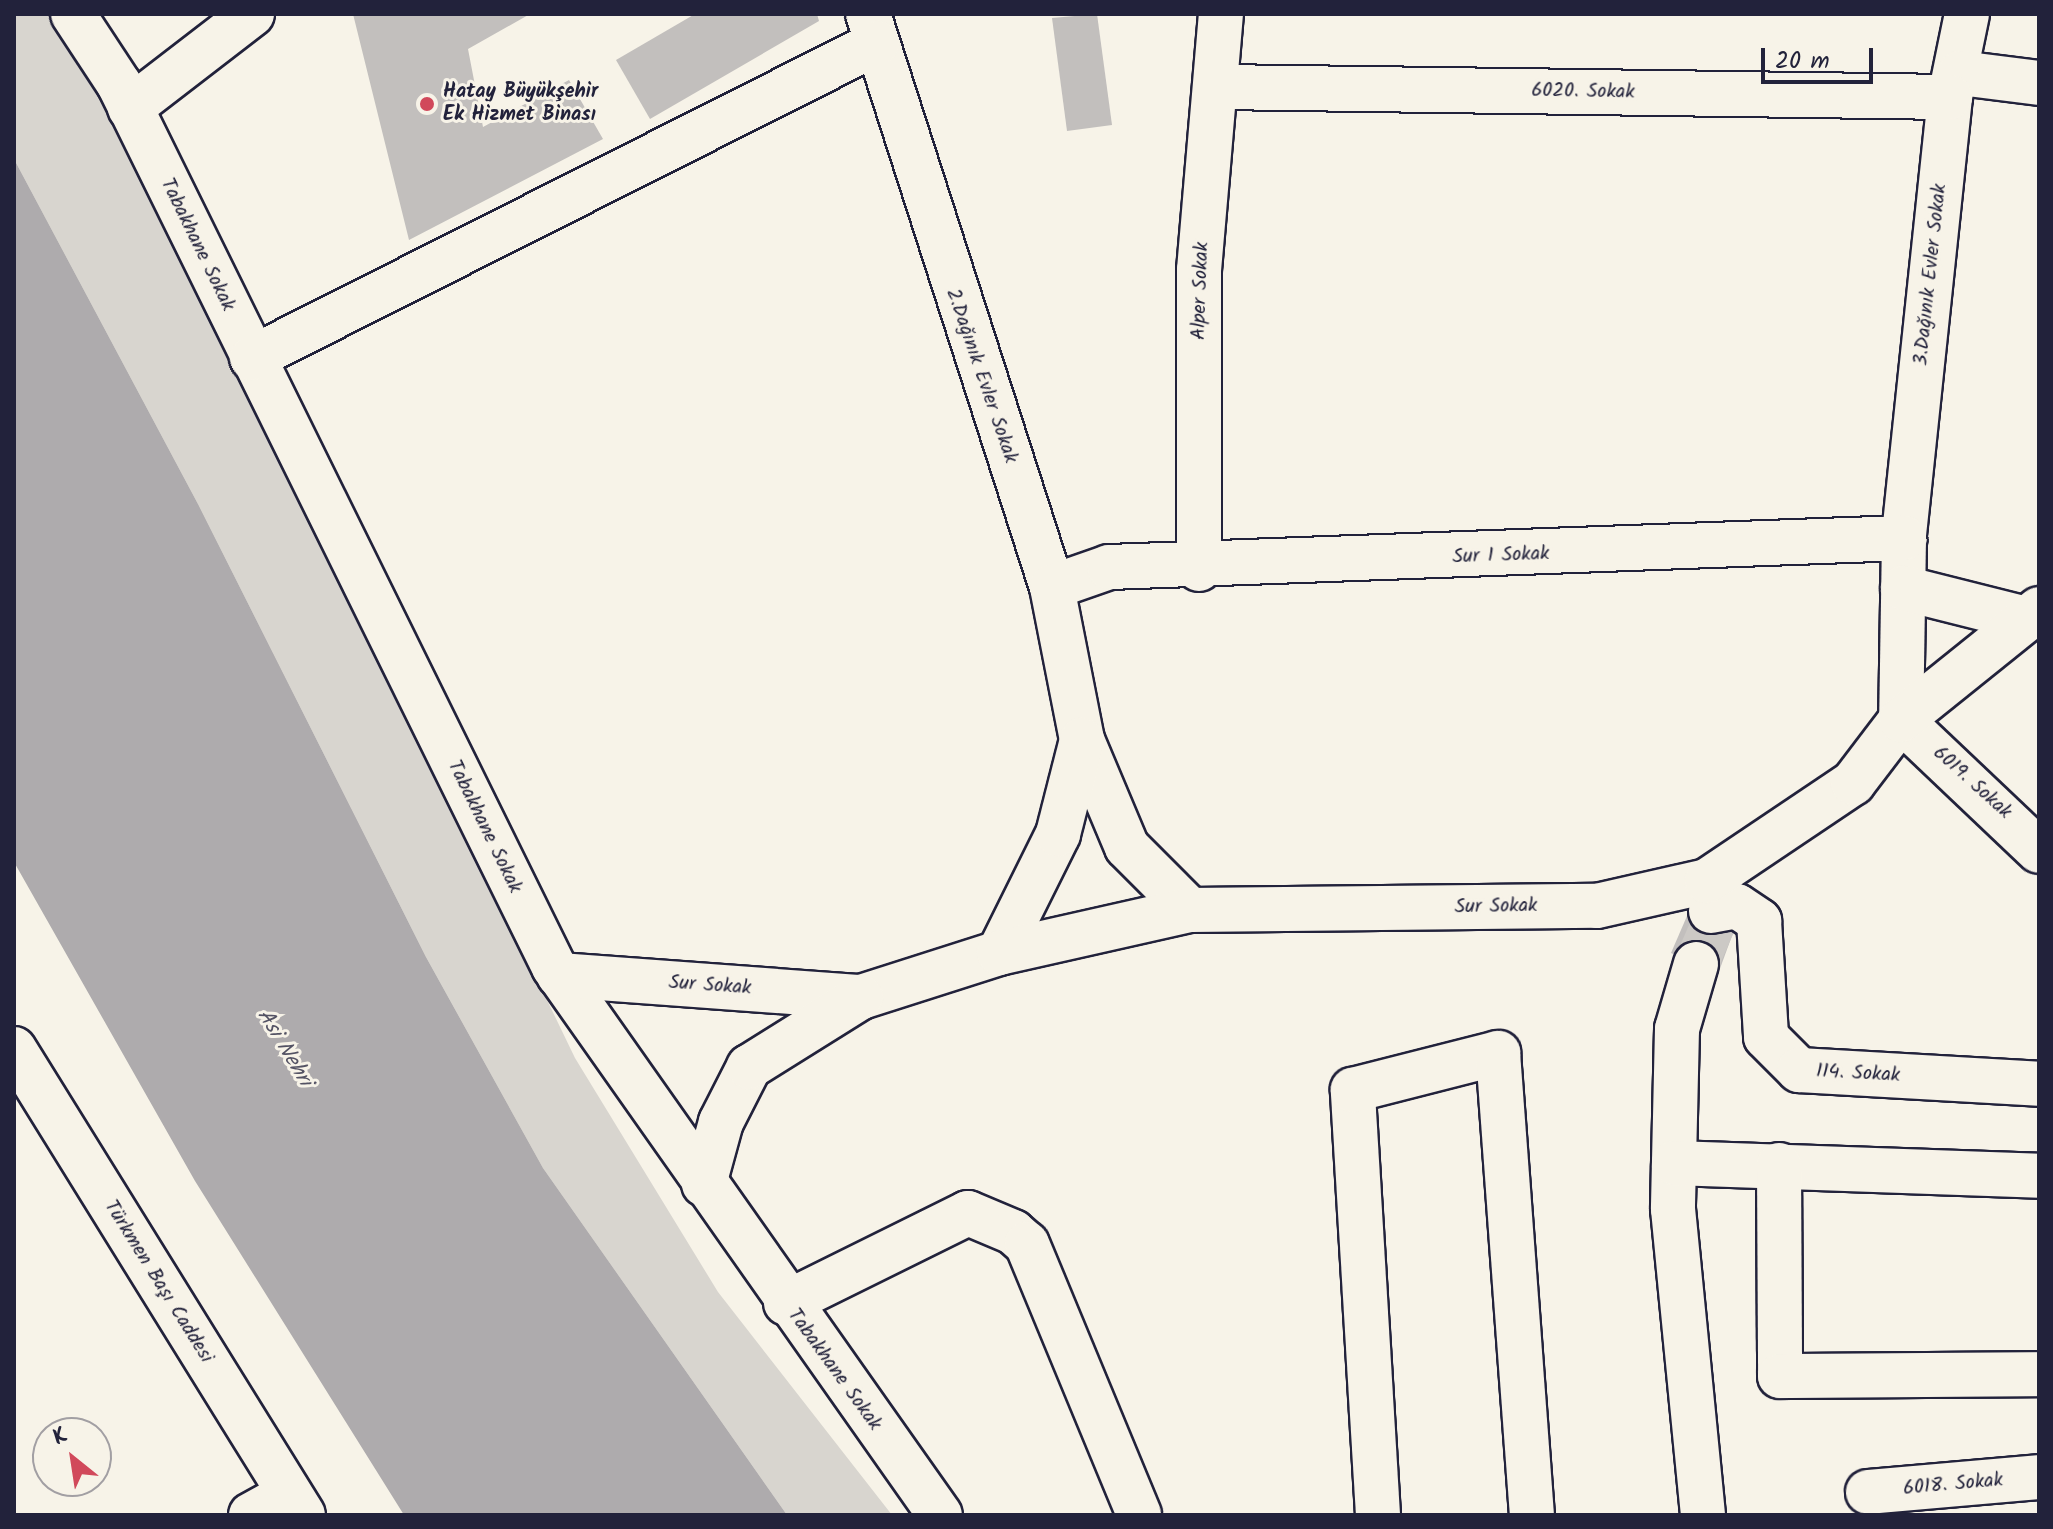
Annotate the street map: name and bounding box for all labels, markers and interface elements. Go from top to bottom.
scale bar [1765,32,1877,82]
text: 20 m [1775,42,1830,81]
street label: 6020. Sokak [1531,79,1635,105]
place label: Hatay Büyükşehir Ek Hizmet Binası [443,80,598,127]
marker: Hatay Büyükşehir Ek Hizmet Binası [418,95,436,113]
street label: Tabakhane Sokak [154,175,240,315]
street label: 3.Dağınık Evler Sokak [1910,183,1952,367]
street label: Alper Sokak [1187,242,1215,340]
street label: 2.Dağınık Evler Sokak [940,286,1022,466]
street label: Sur 1 Sokak [1452,542,1550,570]
street label: 6019. Sokak [1928,741,2016,825]
street label: Tabakhane Sokak [441,757,527,897]
street label: Sur Sokak [1454,894,1538,920]
street label: Sur Sokak [668,971,752,1001]
water label: Asi Nehri [251,1004,317,1092]
street label: 114. Sokak [1815,1060,1901,1088]
street label: Türkmen Başı Caddesi [98,1196,218,1368]
street label: Tabakhane Sokak [782,1304,886,1436]
north arrow [32,1417,112,1497]
text: K [46,1419,75,1456]
street label: 6018. Sokak [1902,1469,2004,1501]

